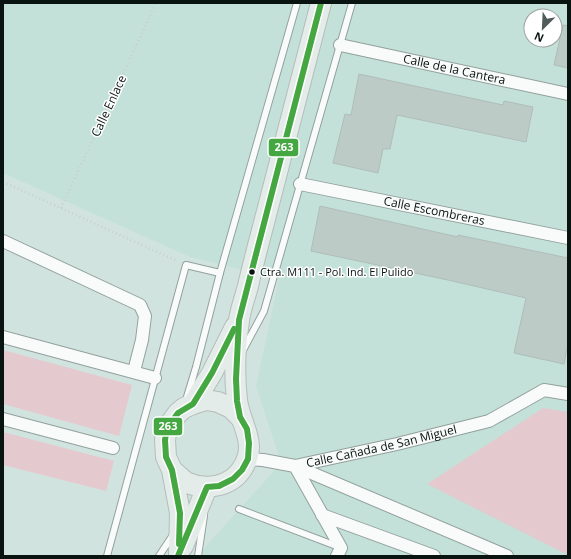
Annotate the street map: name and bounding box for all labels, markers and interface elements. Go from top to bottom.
north arrow [523,8,563,48]
text: N [532,29,546,46]
street label: Calle de la Cantera [402,50,507,88]
street label: Calle Enlace [87,72,130,139]
line badge: 263 [268,138,299,157]
text: 263 [275,139,293,154]
street label: Calle Escombreras [382,192,487,229]
place label: Ctra. M111 - Pol. Ind. El Pulido [260,264,414,279]
marker: Ctra. M111 - Pol. Ind. El Pulido [247,267,257,277]
line badge: 263 [153,417,183,436]
text: 263 [159,418,177,433]
street label: Calle Cañada de San Miguel [305,420,458,471]

